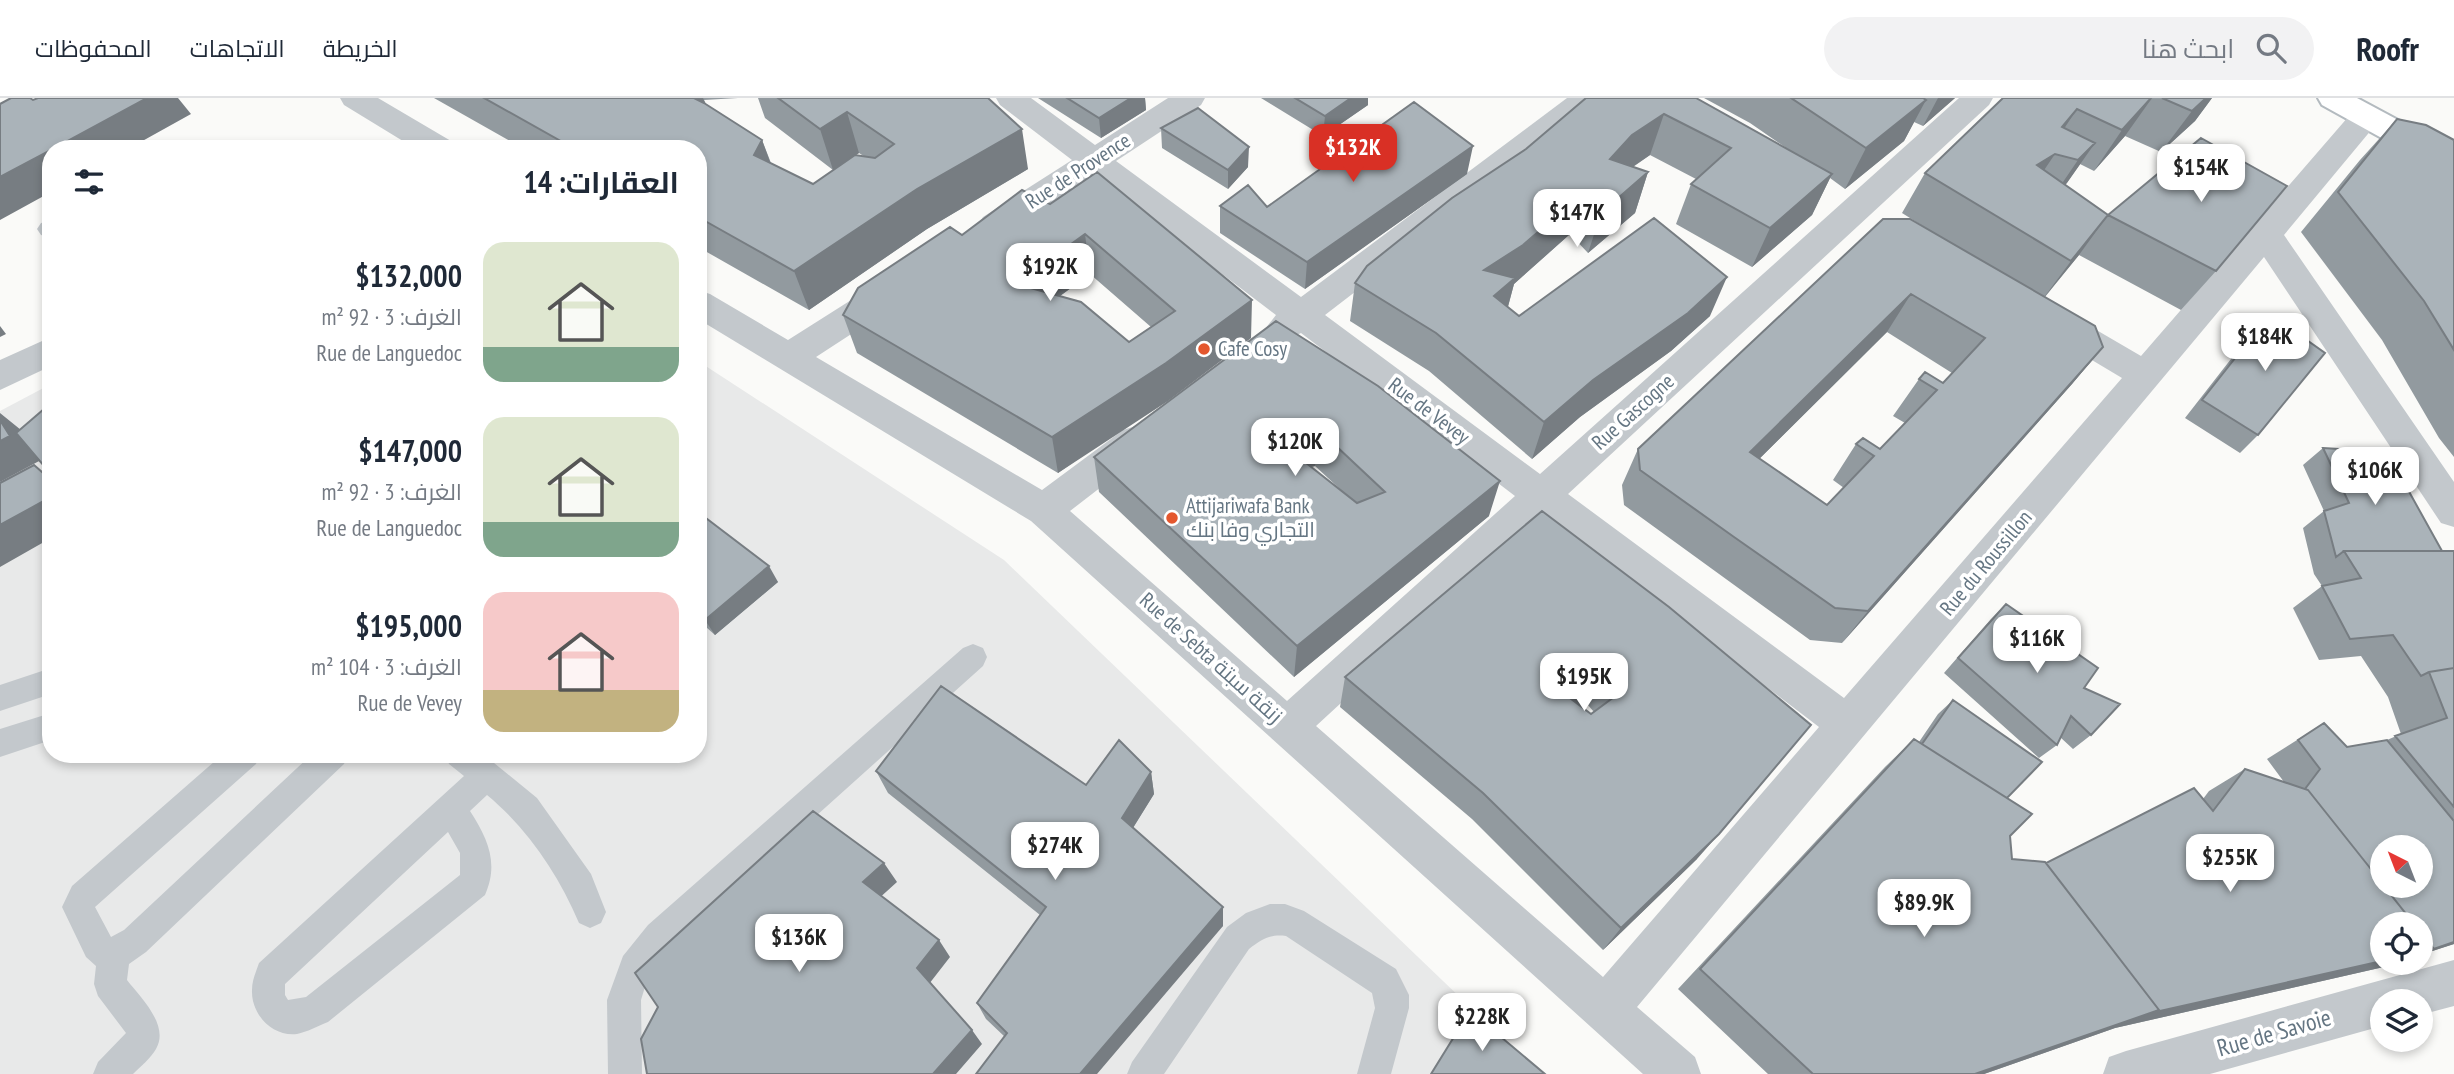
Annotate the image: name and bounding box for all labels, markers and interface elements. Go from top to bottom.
search box [1824,17,2314,80]
text: Roofr [2356,27,2419,70]
icon: search [2252,29,2290,67]
text: ابحث هنا [2142,32,2234,65]
text: المحفوظات [35,33,152,64]
text: الاتجاهات [190,33,285,64]
text: الخريطة [323,33,398,64]
pin: $132K [1304,125,1402,184]
street label: Rue de Provence [1020,127,1135,215]
text: $132K [1325,132,1381,161]
pin: $154K [2152,144,2250,204]
text: $154K [2173,152,2229,181]
text: العقارات: 14 [523,162,679,201]
icon: filters [70,163,108,201]
pin: $147K [1528,190,1626,249]
text: $147K [1549,197,1605,226]
pin: $192K [1001,244,1099,303]
text: $192K [1022,251,1078,280]
text: $132,000 [355,256,462,295]
icon: home [539,270,623,354]
text: الغرف: 3 · 92 m² [321,302,462,331]
pin: $184K [2216,314,2314,373]
text: $184K [2237,321,2293,350]
place label: Cafe Cosy [1218,335,1287,362]
text: Rue de Languedoc [316,338,462,367]
marker: Cafe Cosy [1196,341,1212,357]
street label: Rue Gascogne [1586,368,1679,456]
street label: Rue de Vevey [1383,371,1476,450]
pin: $120K [1246,418,1344,478]
text: $120K [1267,426,1323,455]
text: $147,000 [358,431,462,470]
icon: home [539,445,623,529]
pin: $106K [2326,448,2424,507]
text: $106K [2347,455,2403,484]
text: الغرف: 3 · 92 m² [321,477,462,506]
place label: Attijariwafa Bank التجاري وفا بنك [1186,492,1315,546]
street label: Rue du Roussillon [1934,504,2038,621]
marker: Attijariwafa Bank التجاري وفا بنك [1164,510,1180,526]
text: Rue de Languedoc [316,513,462,542]
street label: Rue de Sebta زنقة سبتة [1134,586,1288,729]
text: $195,000 [355,606,462,645]
pin: $116K [1988,616,2086,675]
icon: home [539,620,623,704]
text: $116K [2009,623,2065,652]
text: الغرف: 3 · 104 m² [311,652,462,681]
pin: $195K [1535,654,1633,713]
text: $195K [1556,661,1612,690]
text: Rue de Vevey [358,688,462,717]
pin: $274K [1006,822,1104,882]
text: $274K [1027,830,1083,859]
pin: $255K [2181,834,2279,894]
north arrow [2370,835,2432,898]
map controls [2370,835,2433,1052]
text: $255K [2202,842,2258,871]
pin: $89.9K [1867,880,1981,939]
text: $89.9K [1894,887,1954,916]
button: locate [2370,912,2433,975]
pin: $136K [750,914,848,974]
text: $136K [771,922,827,951]
button: layers [2370,989,2433,1052]
pin: $228K [1433,993,1531,1053]
text: $228K [1454,1001,1510,1030]
street label: Rue de Savoie [2213,1001,2334,1064]

